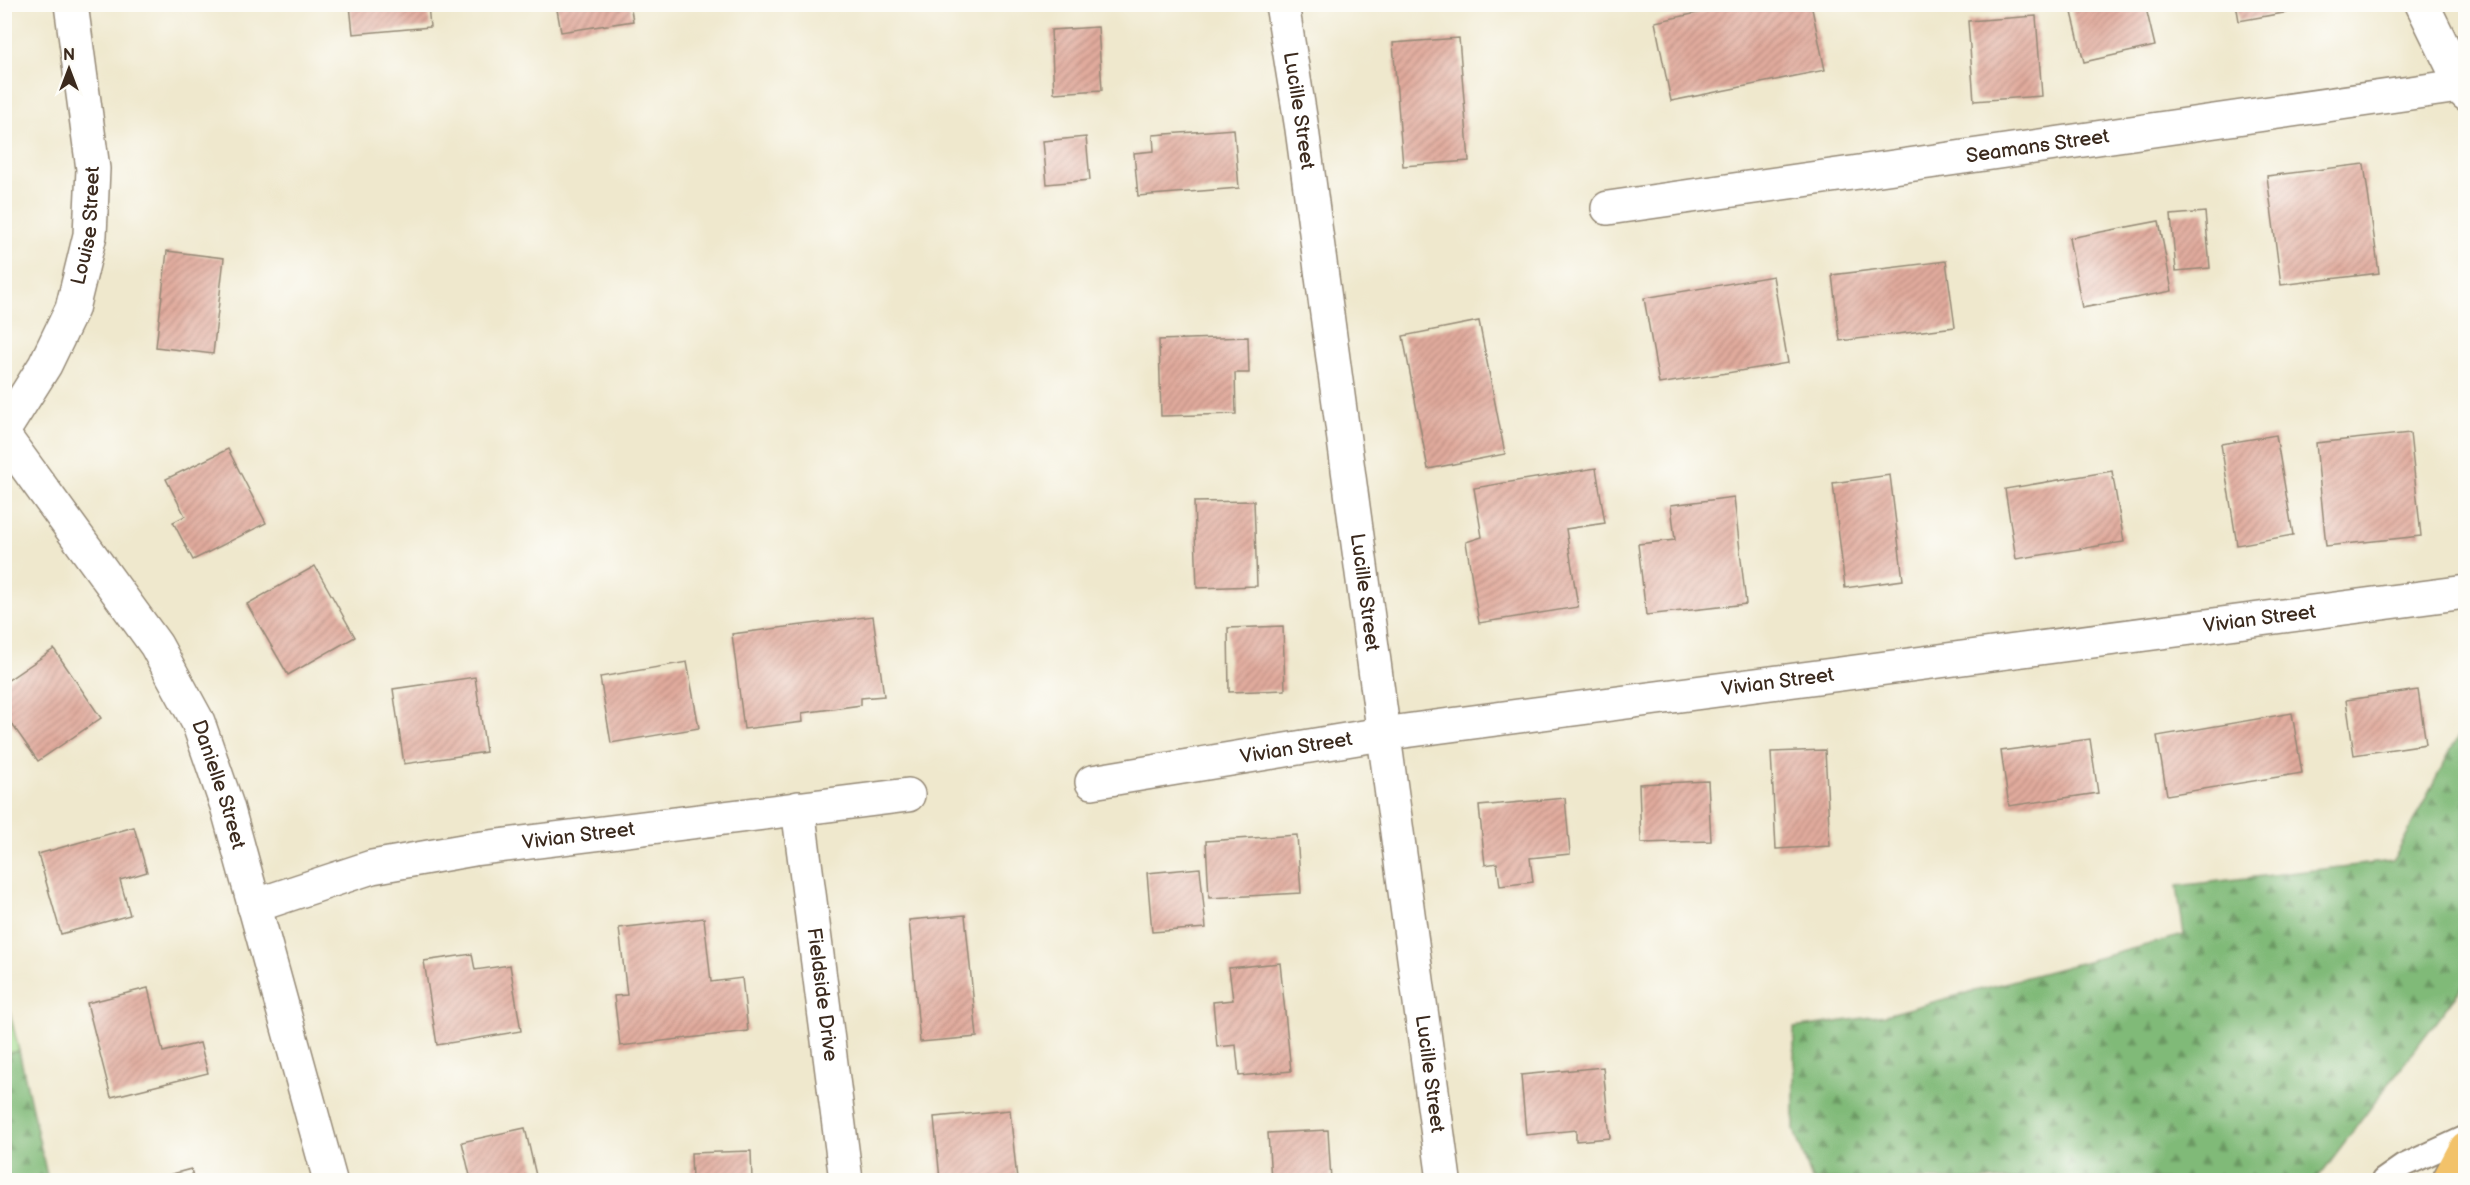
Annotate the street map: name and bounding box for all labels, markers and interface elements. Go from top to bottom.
north arrow [39,39,99,99]
text: N [63,46,75,65]
street label: Lucille Street [1278,50,1319,171]
street label: Seamans Street [1964,124,2111,169]
street label: Louise Street [66,166,105,287]
street label: Lucille Street [1345,532,1384,653]
street label: Vivian Street [2202,600,2317,638]
street label: Vivian Street [1720,663,1835,701]
street label: Danielle Street [186,717,250,852]
street label: Vivian Street [1238,727,1354,769]
street label: Vivian Street [521,817,636,855]
street label: Fieldside Drive [802,926,843,1063]
street label: Lucille Street [1410,1013,1449,1134]

